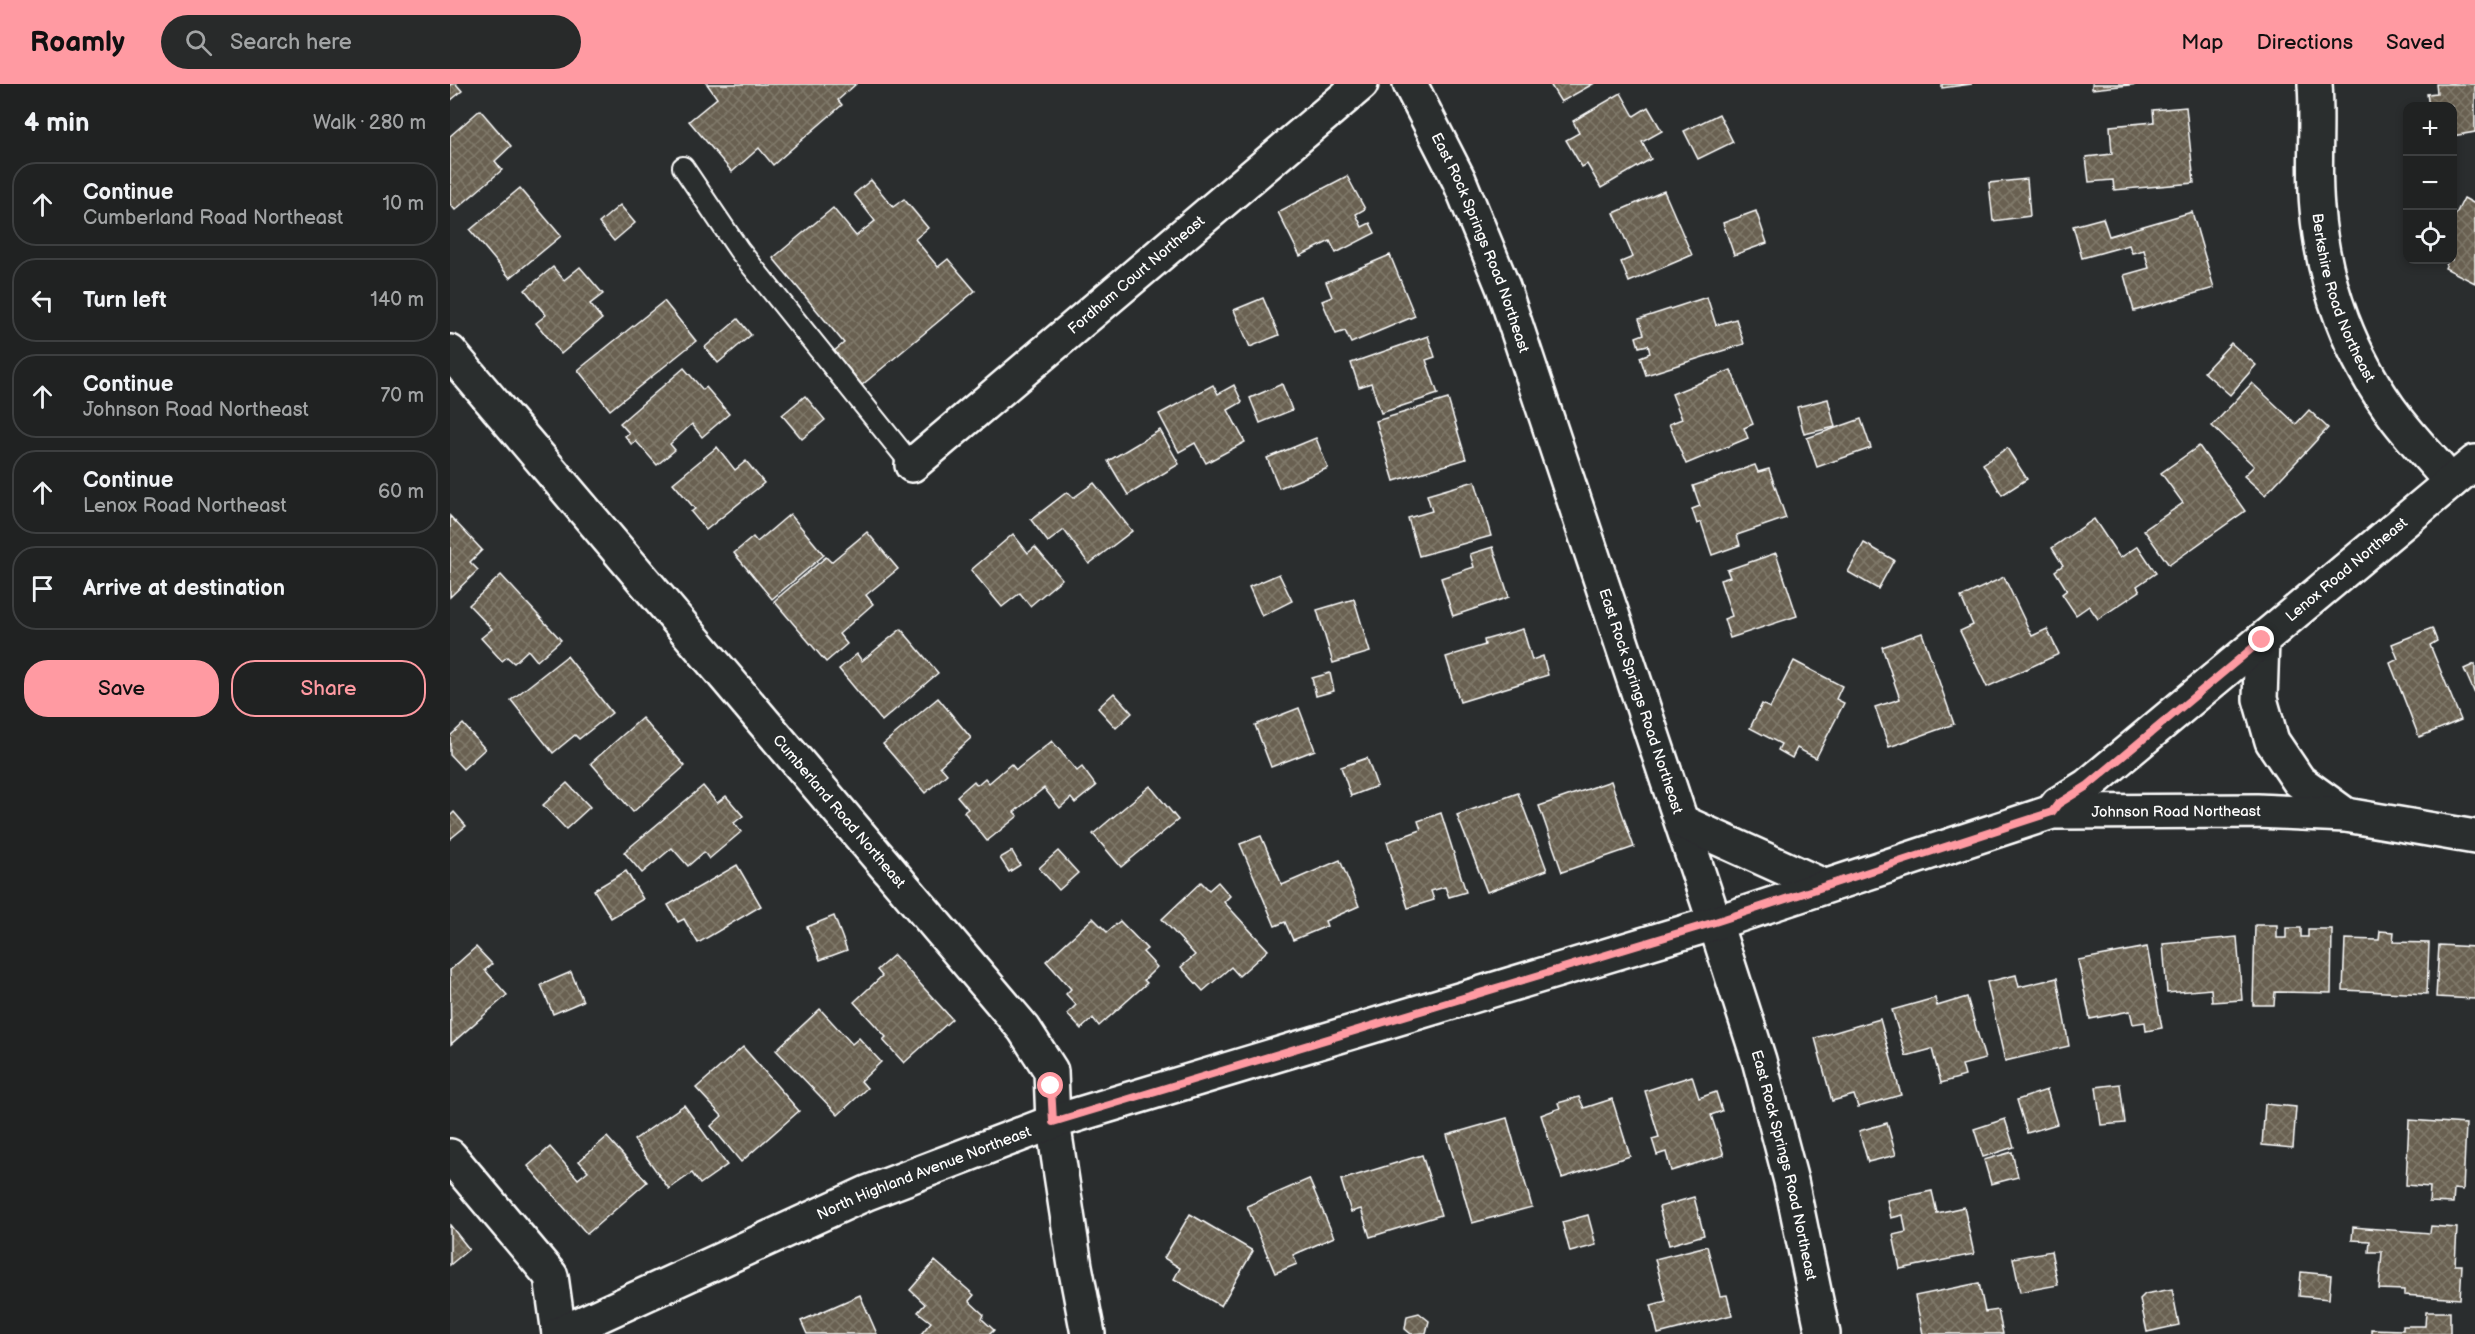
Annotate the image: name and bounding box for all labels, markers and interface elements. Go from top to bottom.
search box [161,15,581,69]
text: Roamly [30,26,125,59]
icon: search [182,26,215,59]
text: Search here [230,29,352,56]
text: Map [2181,30,2224,55]
text: Directions [2257,30,2353,55]
text: Saved [2386,30,2445,55]
map controls [2403,102,2457,264]
button: + [2403,102,2457,156]
text: 4 min [24,108,89,139]
text: Walk · 280 m [313,111,426,135]
street label: East Rock Springs Road Northeast [1426,130,1533,356]
button: − [2403,156,2457,210]
text: Continue [83,179,173,206]
icon: ahead [26,188,59,221]
text: 10 m [383,192,424,216]
text: Cumberland Road Northeast [83,206,343,230]
button: locate [2403,210,2457,264]
street label: Fordham Court Northeast [1064,212,1209,339]
street label: Berkshire Road Northeast [2307,212,2379,386]
icon: left [26,284,59,317]
text: Turn left [83,287,167,314]
text: 140 m [370,288,424,312]
text: Continue [83,371,173,398]
icon: ahead [26,380,59,413]
text: 70 m [380,384,424,408]
text: Johnson Road Northeast [83,398,309,422]
text: Continue [83,467,173,494]
icon: ahead [26,476,59,509]
text: 60 m [378,480,424,504]
text: Lenox Road Northeast [83,494,287,518]
street label: Lenox Road Northeast [2282,513,2412,626]
icon: arrive [26,572,59,605]
text: Arrive at destination [83,575,285,602]
street label: East Rock Springs Road Northeast [1594,586,1687,817]
route end [2248,626,2274,652]
button: Save [24,660,219,717]
button: Share [231,660,426,717]
street label: Cumberland Road Northeast [769,731,910,892]
street label: Johnson Road Northeast [2091,802,2262,822]
street label: East Rock Springs Road Northeast [1746,1048,1821,1283]
route start [1037,1072,1063,1098]
street label: North Highland Avenue Northeast [814,1122,1034,1225]

